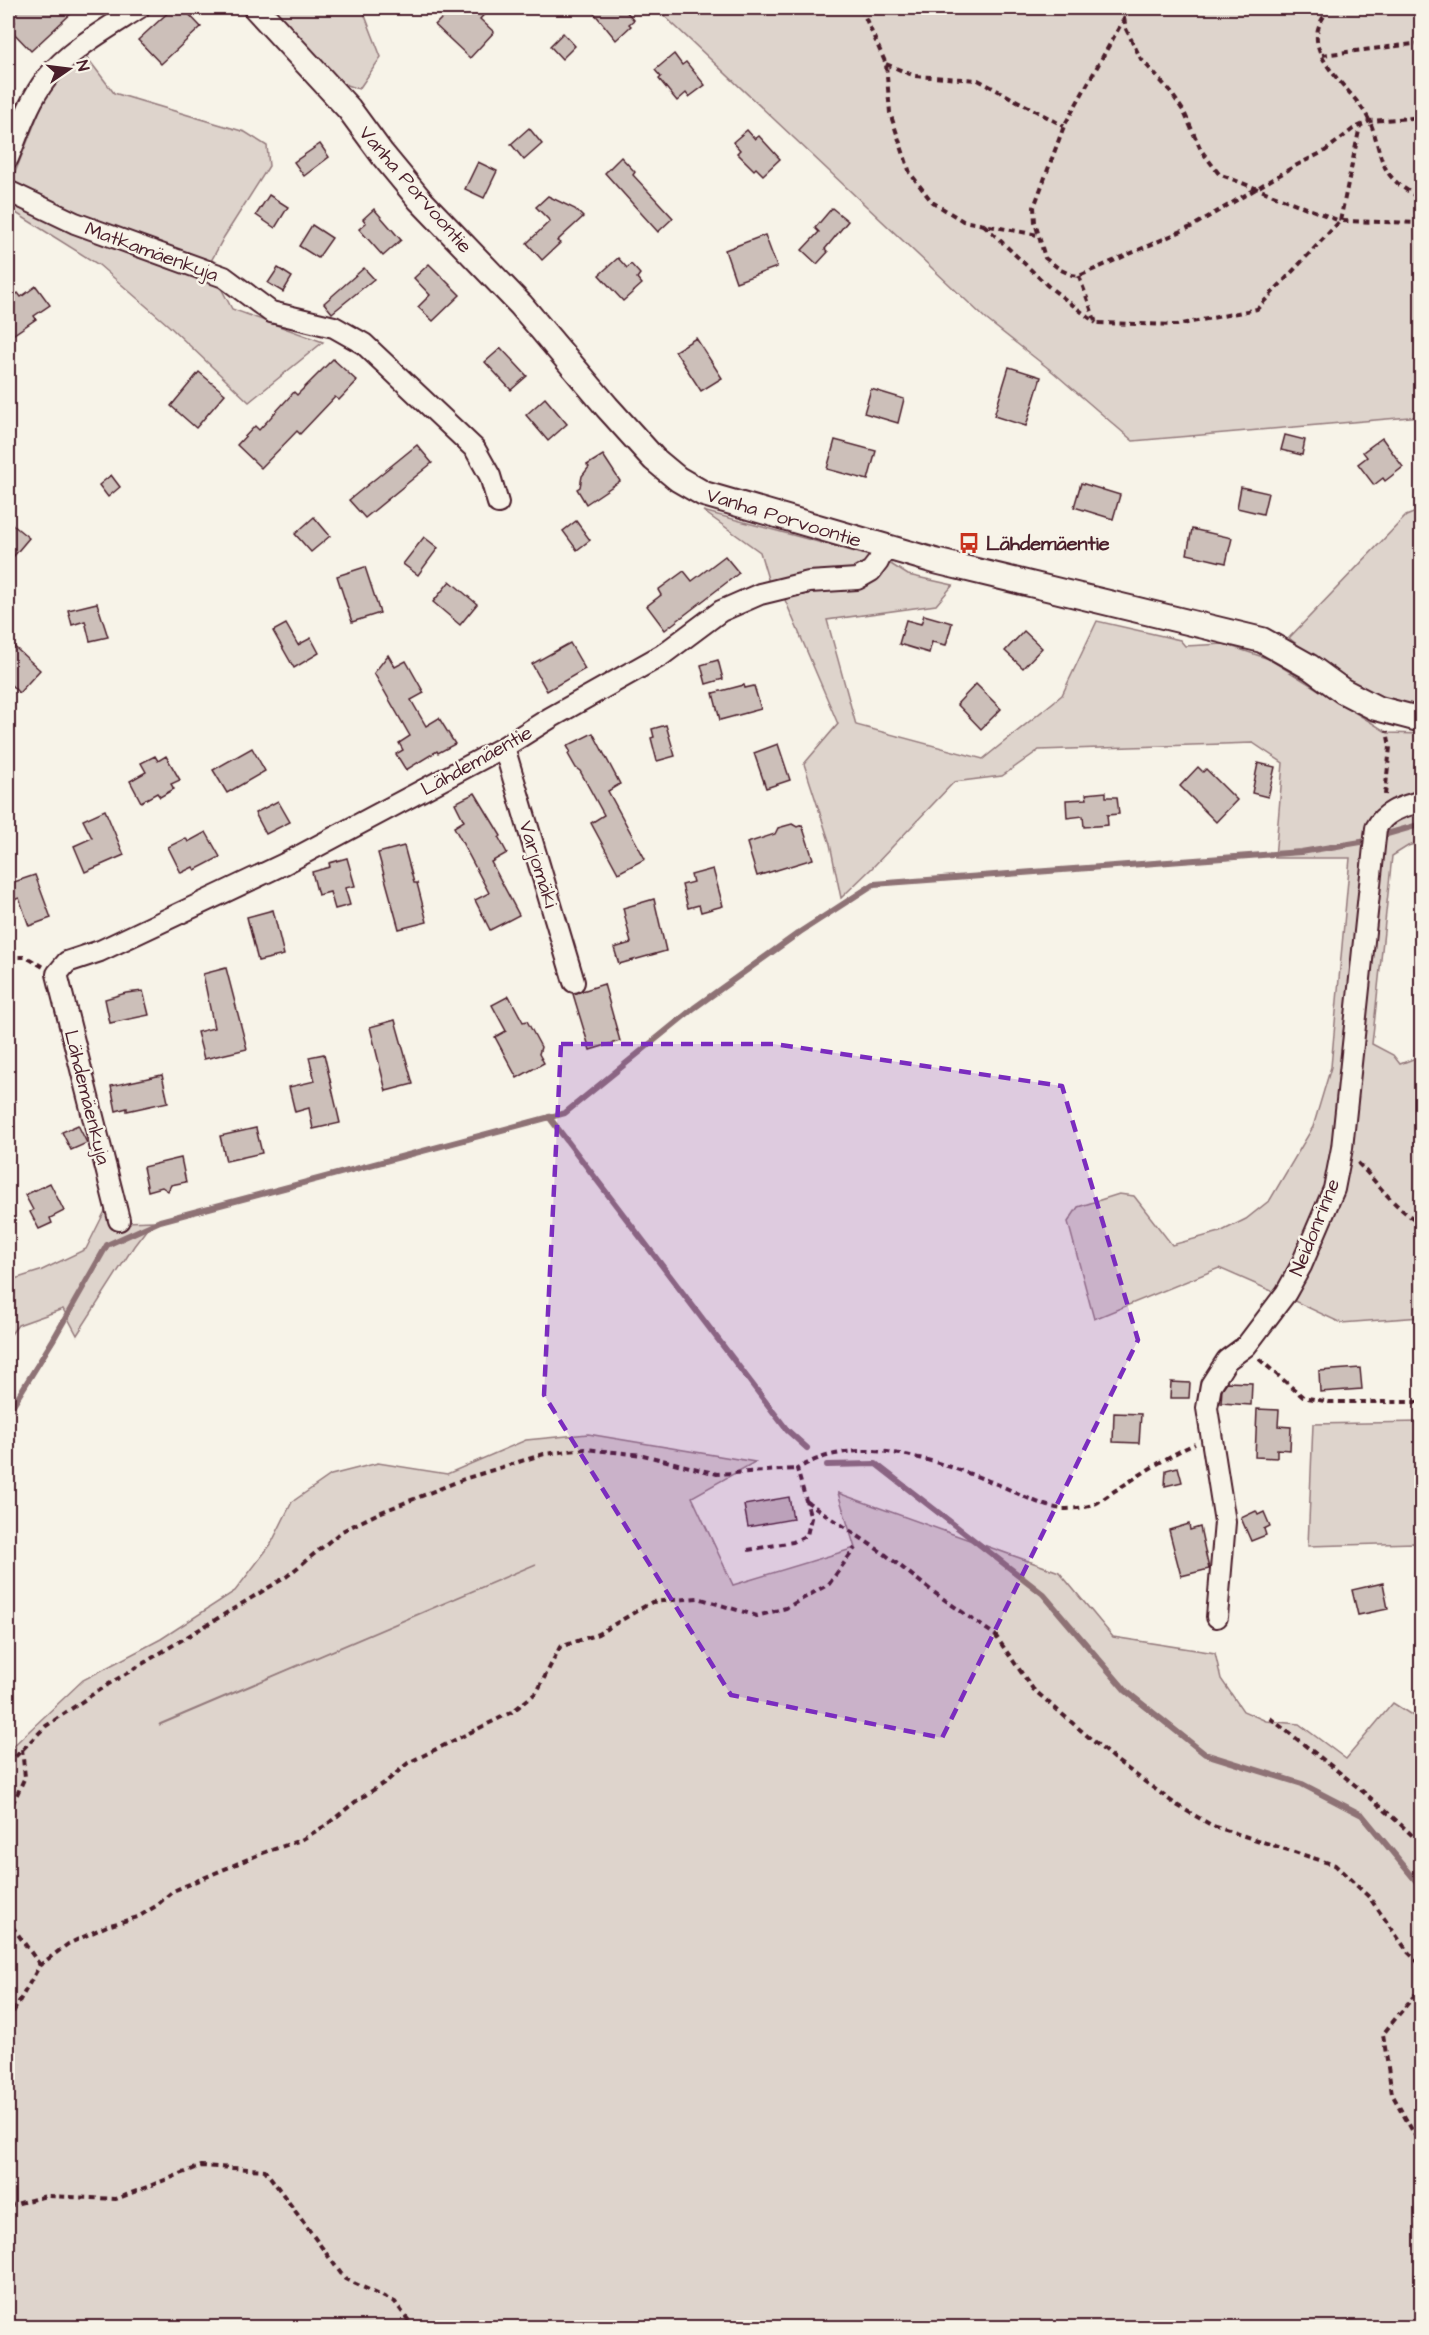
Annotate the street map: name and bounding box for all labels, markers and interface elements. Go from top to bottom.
north arrow [39,39,99,99]
text: N [71,58,94,73]
street label: Vanha Porvoontie [352,120,479,260]
street label: Matkamäenkuja [81,215,222,289]
street label: Vanha Porvoontie [703,481,865,555]
place label: Lähdemäentie [986,530,1110,558]
bus stop icon: Lähdemäentie [957,531,981,555]
street label: Lähdemäentie [416,719,537,803]
street label: Varjomäki [512,817,565,911]
street label: Lähdemäenkuja [57,1027,117,1167]
street label: Neidonrinne [1283,1174,1347,1280]

